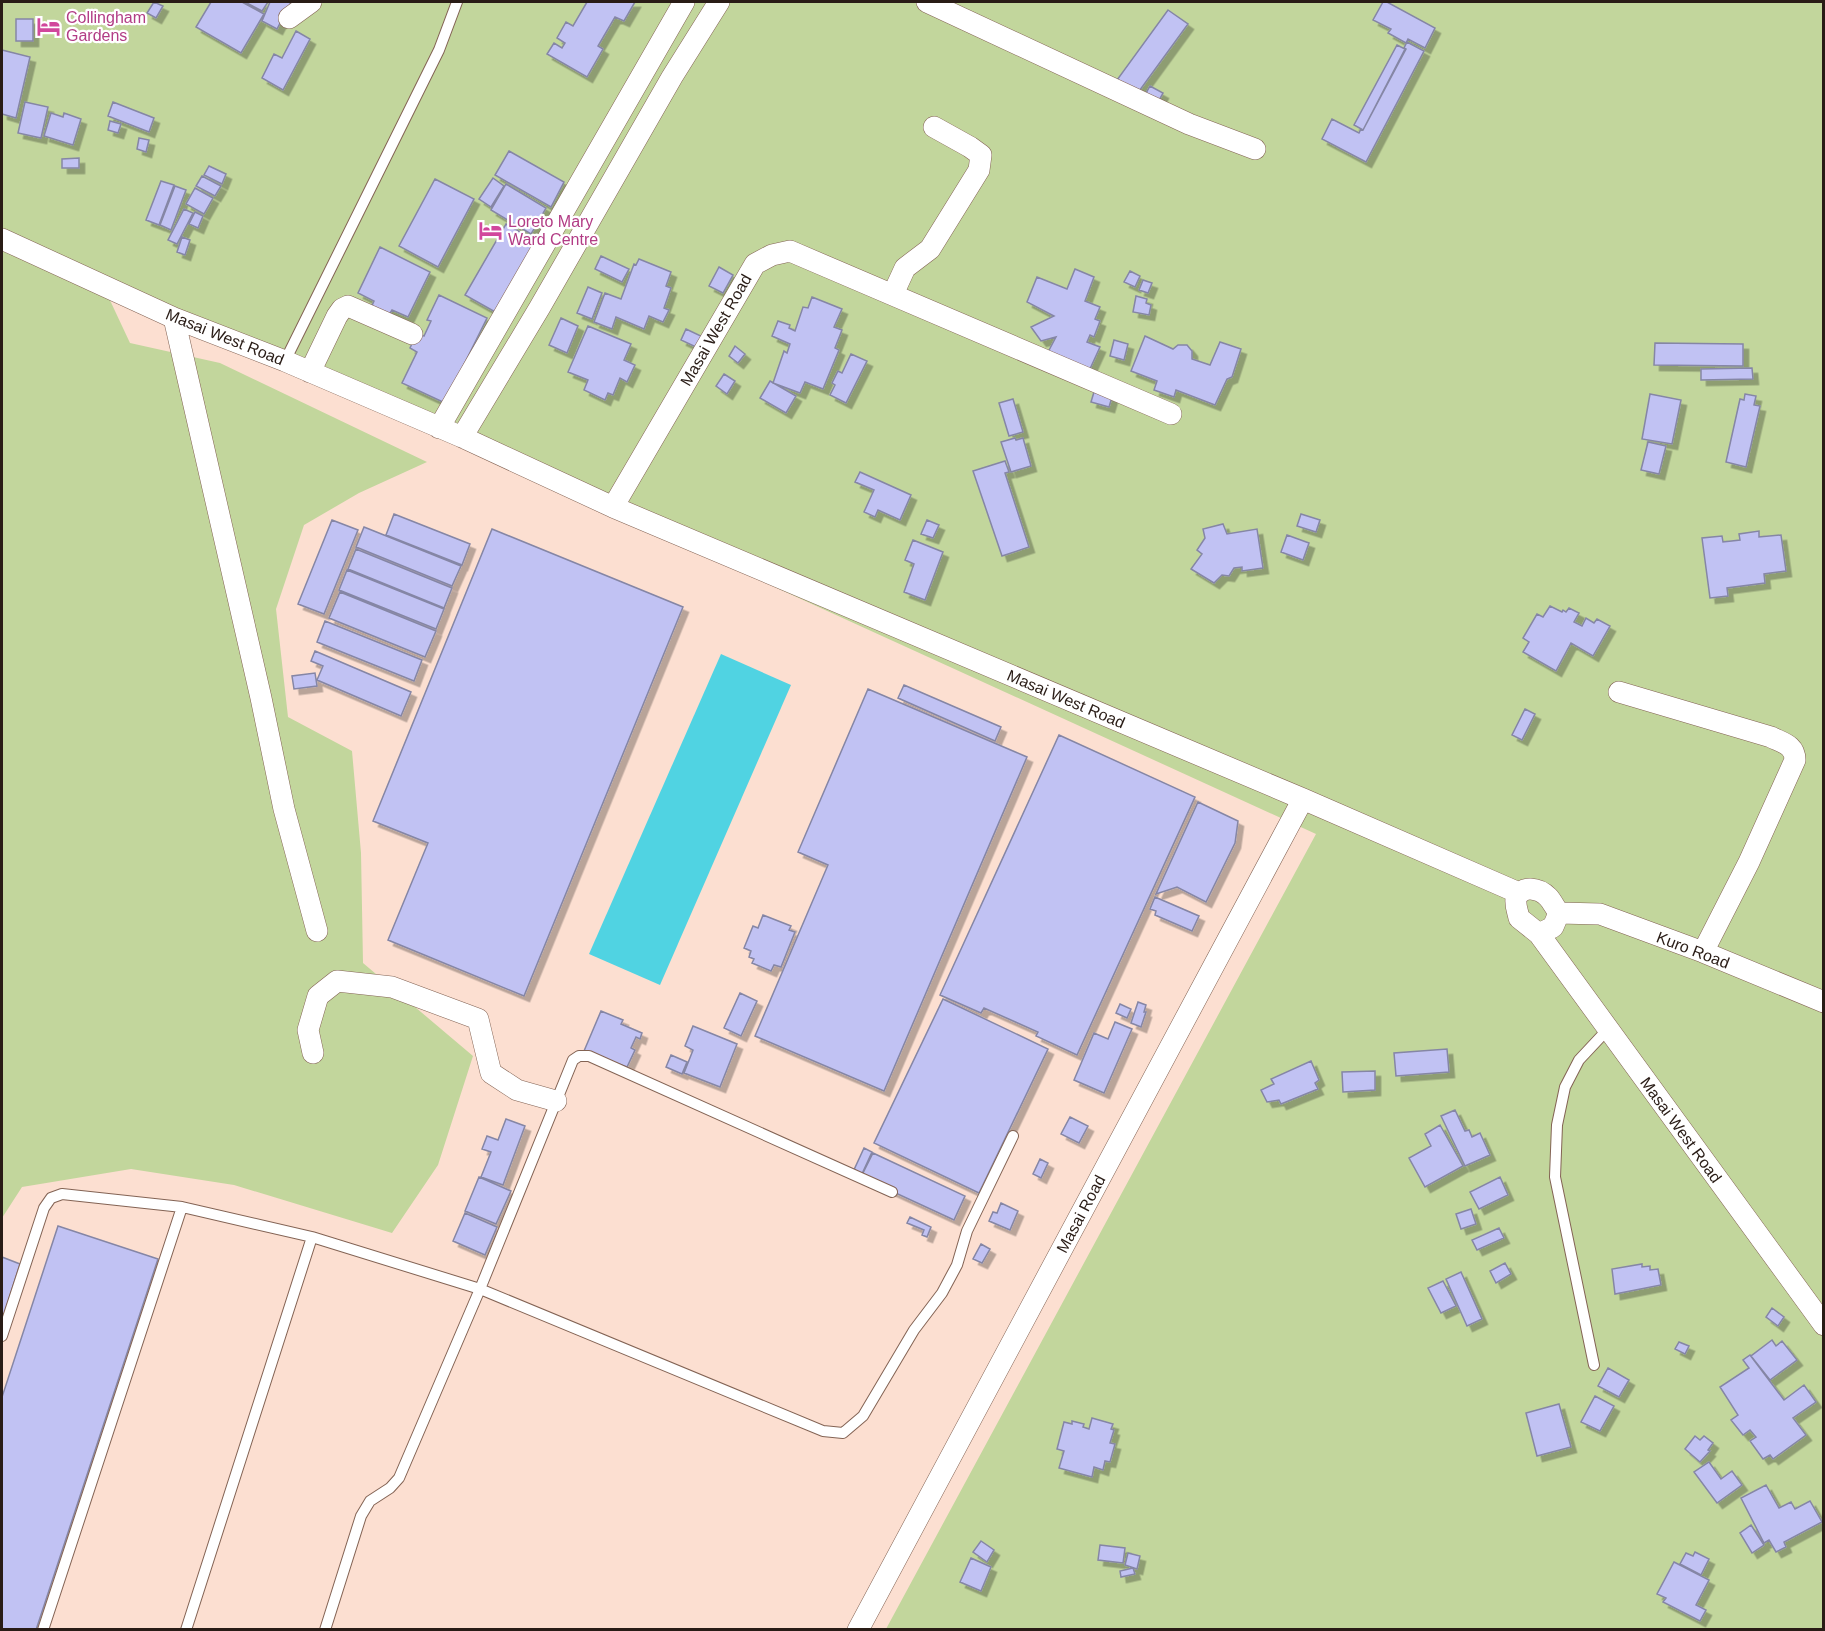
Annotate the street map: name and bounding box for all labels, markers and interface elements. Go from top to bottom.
place label: Collingham Gardens [66,9,146,44]
hotel icon: Collingham Gardens [35,13,61,39]
place label: Loreto Mary Ward Centre [508,213,598,248]
hotel icon: Loreto Mary Ward Centre [477,217,503,243]
street label: Masai West Road [677,271,755,389]
street label: Masai West Road [163,306,287,368]
street label: Masai West Road [1005,667,1127,731]
street label: Kuro Road [1654,928,1732,972]
street label: Masai West Road [1637,1074,1725,1186]
street label: Masai Road [1053,1172,1109,1256]

